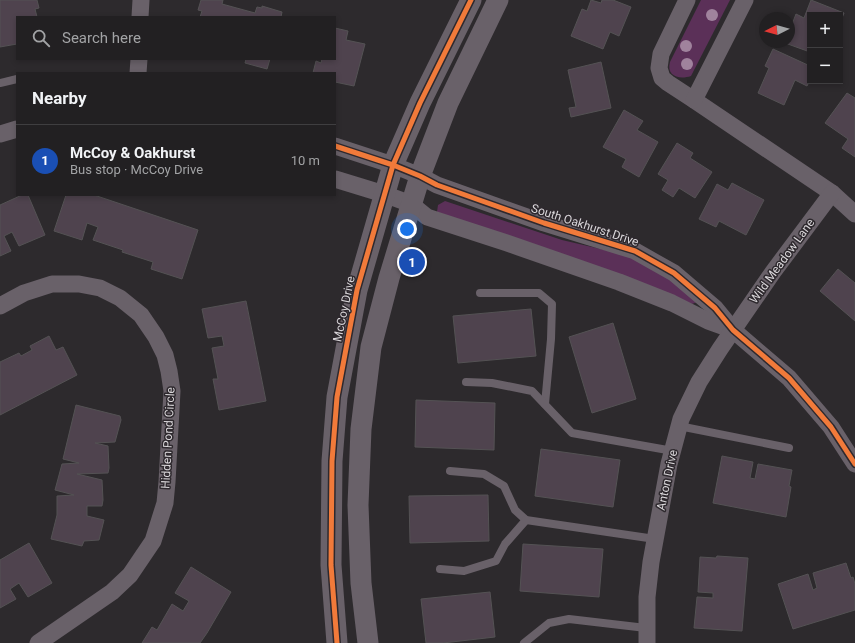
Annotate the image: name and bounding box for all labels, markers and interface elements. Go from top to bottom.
north arrow [759,12,795,48]
map controls [807,12,843,84]
button: + [807,12,843,48]
search box [16,16,336,60]
icon: search [30,27,52,49]
text: Search here [62,29,141,47]
button: − [807,48,843,84]
text: Nearby [32,88,87,108]
text: McCoy & Oakhurst [70,144,195,162]
text: 1 [41,153,49,168]
text: 10 m [291,153,320,168]
text: Bus stop · McCoy Drive [70,162,203,177]
street label: South Oakhurst Drive [529,201,641,249]
street label: Wild Meadow Lane [747,216,817,306]
your location [397,219,417,239]
pin: 1 [399,247,425,277]
street label: McCoy Drive [330,275,358,343]
street label: Hidden Pond Circle [158,387,178,489]
street label: Anton Drive [654,448,680,512]

